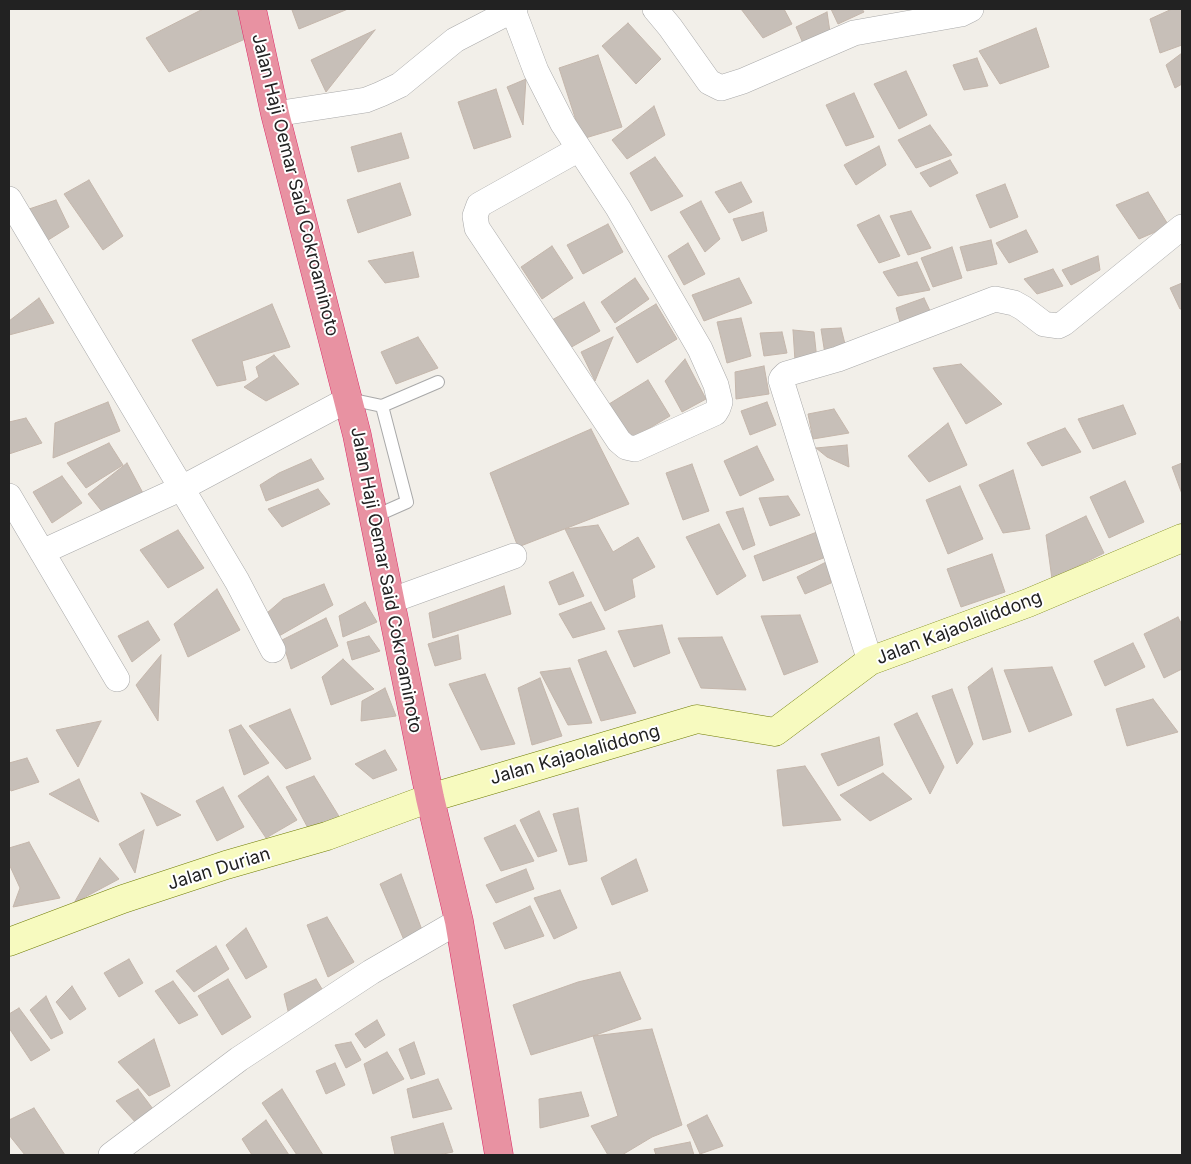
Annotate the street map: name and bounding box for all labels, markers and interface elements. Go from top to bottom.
street label: Jalan Haji Oemar Said Cokroaminoto [247,31,343,339]
street label: Jalan Haji Oemar Said Cokroaminoto [346,425,426,735]
street label: Jalan Kajaolaliddong [873,586,1045,670]
street label: Jalan Kajaolaliddong [488,720,662,790]
street label: Jalan Durian [165,843,273,895]

